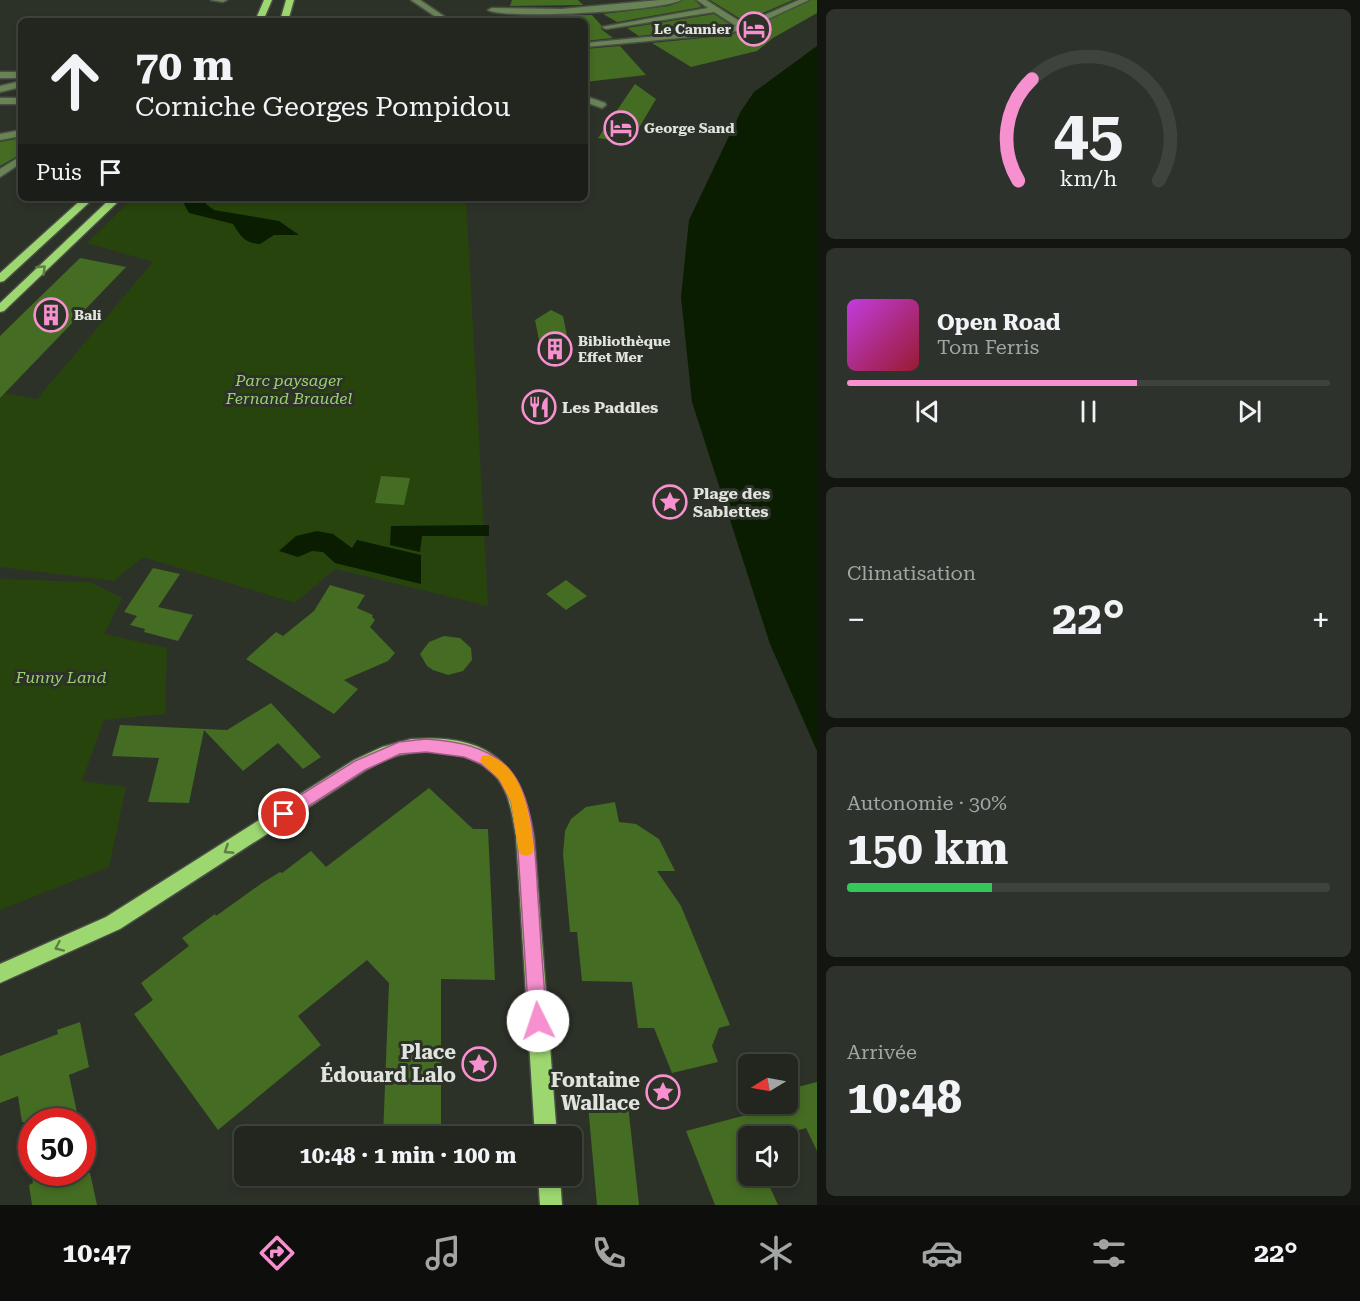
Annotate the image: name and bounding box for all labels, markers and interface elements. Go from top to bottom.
hotel icon: Le Cannier [736,11,772,47]
place label: Le Cannier [654,21,732,37]
text: 70 m [135,41,233,90]
icon: ahead [36,42,114,120]
text: Corniche Georges Pompidou [135,91,510,123]
text: 45 [1054,97,1123,170]
hotel icon: George Sand [603,110,639,146]
place label: George Sand [644,120,735,136]
icon: arrive [94,156,127,189]
text: Puis [36,160,82,185]
text: km/h [1060,166,1117,191]
one-way arrow [36,265,46,276]
building icon: Bali [33,297,69,333]
place label: Bali [74,307,102,323]
text: Open Road [937,310,1060,335]
building icon: Bibliothèque Effet Mer [537,331,573,367]
place label: Bibliothèque Effet Mer [578,333,670,365]
text: Tom Ferris [937,335,1039,359]
park label: Parc paysager Fernand Braudel [225,371,352,408]
restaurant icon: Les Paddles [521,389,557,425]
icon: previous [911,395,944,428]
icon: pause [1072,395,1105,428]
icon: next [1233,395,1266,428]
place label: Les Paddles [562,398,658,417]
place icon: Plage des Sablettes [652,484,688,520]
place label: Plage des Sablettes [693,484,770,521]
text: Climatisation [847,561,976,585]
text: 22° [1052,592,1125,645]
text: − [847,600,865,639]
text: + [1312,600,1330,639]
park label: Funny Land [15,668,106,687]
pin [258,788,309,839]
text: Autonomie · 30% [847,791,1007,815]
icon: arrive [267,797,300,830]
text: 150 km [847,822,1008,875]
one-way arrow [223,842,234,853]
one-way arrow [55,940,66,952]
position arrow [506,989,570,1053]
place label: Place Édouard Lalo [320,1040,456,1087]
text: Arrivée [847,1040,917,1064]
place icon: Place Édouard Lalo [461,1046,497,1082]
north arrow [738,1054,798,1114]
map controls [738,1054,798,1186]
place label: Fontaine Wallace [551,1068,640,1115]
text: 10:48 [847,1071,962,1124]
place icon: Fontaine Wallace [645,1074,681,1110]
speed limit sign: 50 [18,1108,96,1186]
button: sound [738,1126,798,1186]
text: 10:48 · 1 min · 100 m [299,1143,517,1168]
icon: directions [256,1232,298,1274]
icon: music [422,1232,464,1274]
icon: phone [588,1232,630,1274]
icon: climate [755,1232,797,1274]
icon: car [921,1232,963,1274]
icon: filters [1088,1232,1130,1274]
text: 10:47 [62,1237,131,1269]
text: 22° [1254,1237,1298,1269]

